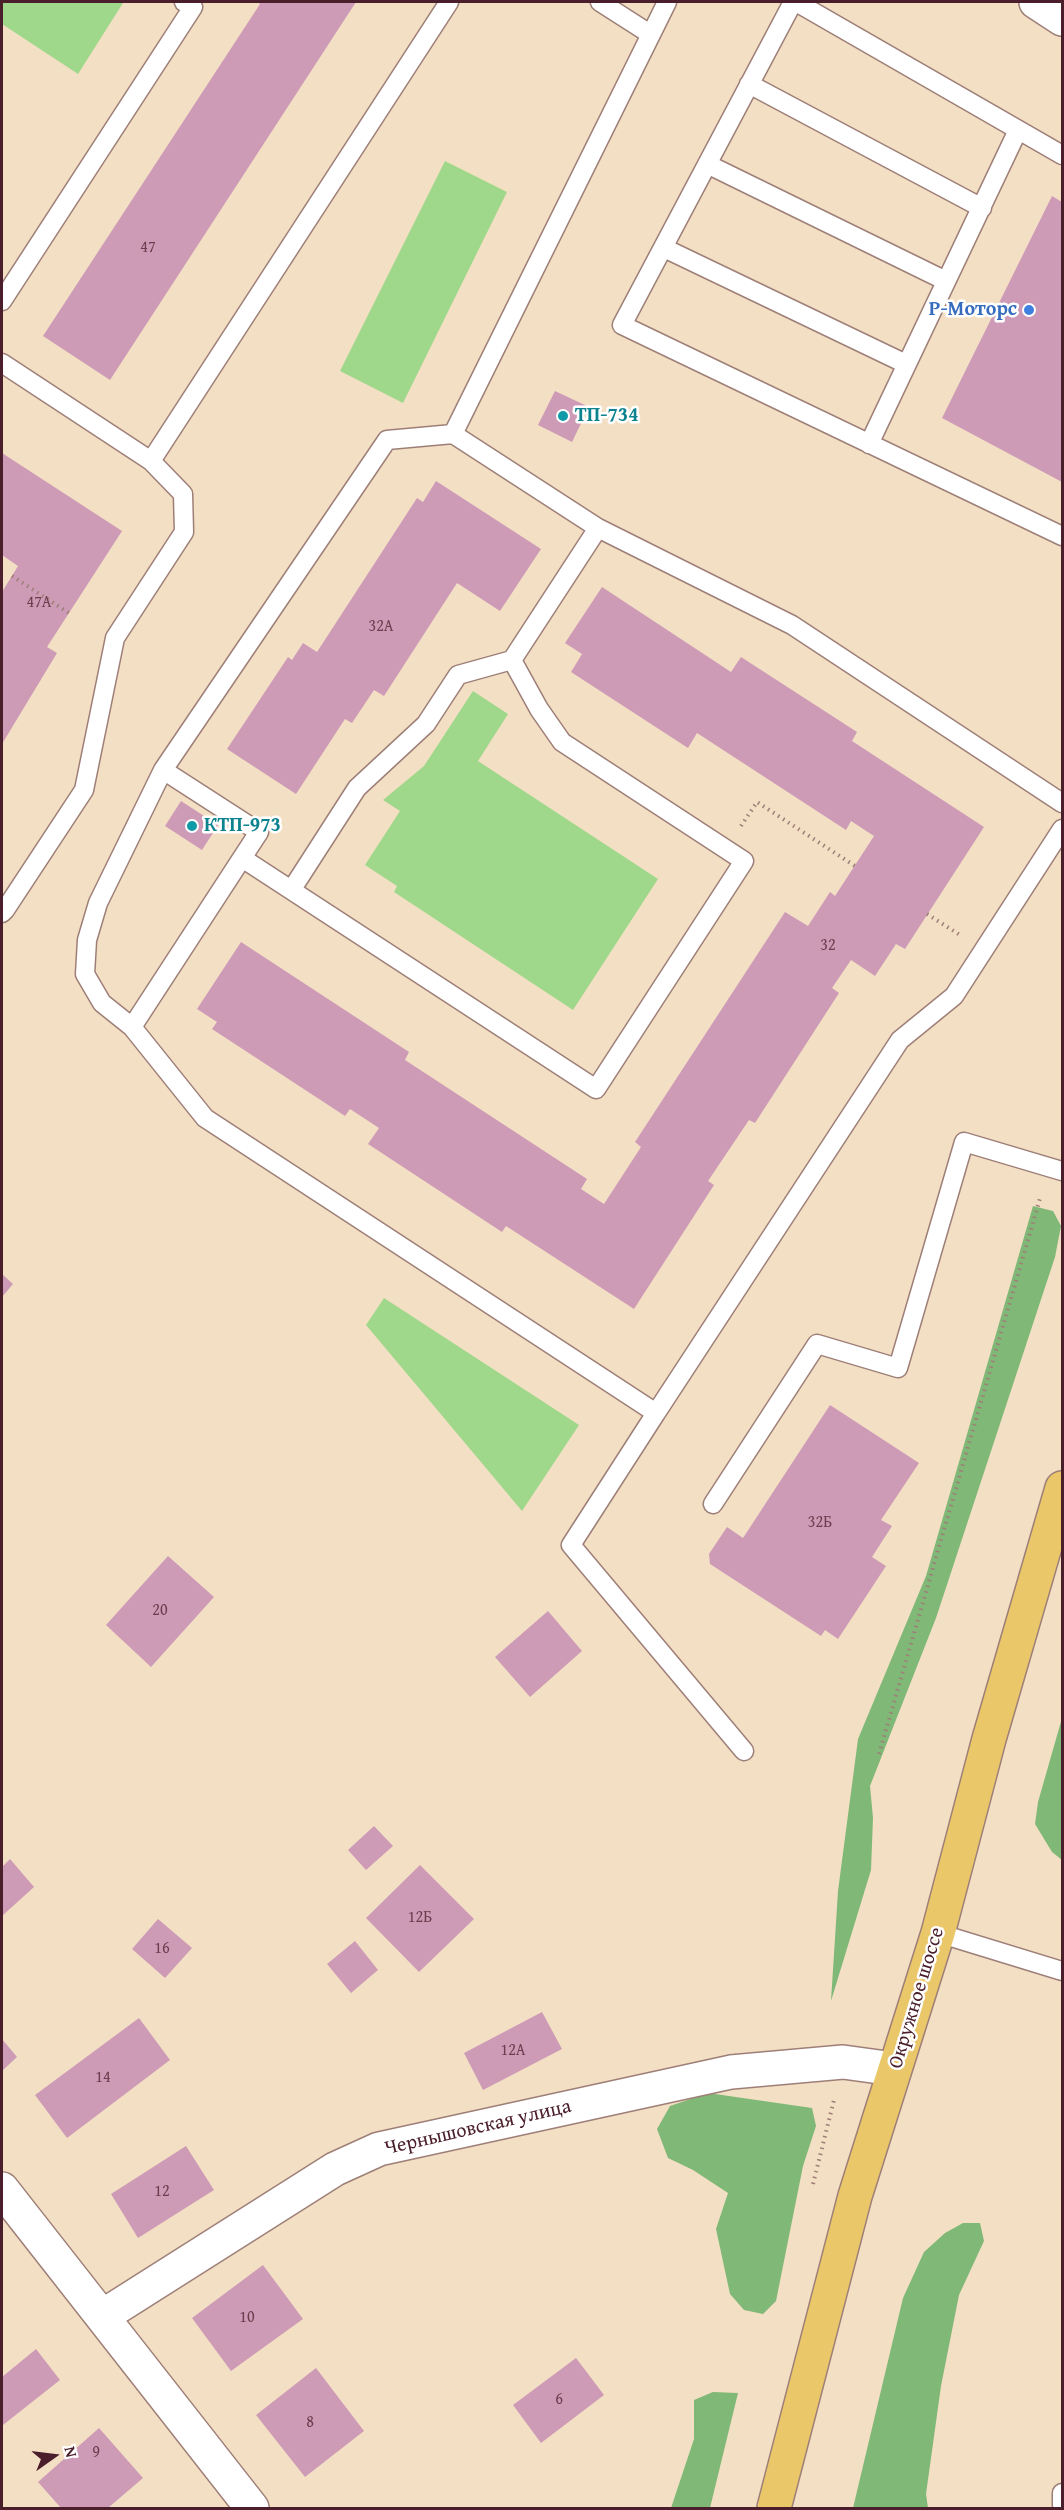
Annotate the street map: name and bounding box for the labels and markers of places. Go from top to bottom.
place label: Р-Моторс [929,298,1017,322]
marker: Р-Моторс [1022,303,1036,317]
place label: ТП-734 [575,404,639,428]
marker: ТП-734 [556,409,570,423]
place label: КТП-973 [204,814,281,838]
marker: КТП-973 [185,819,199,833]

